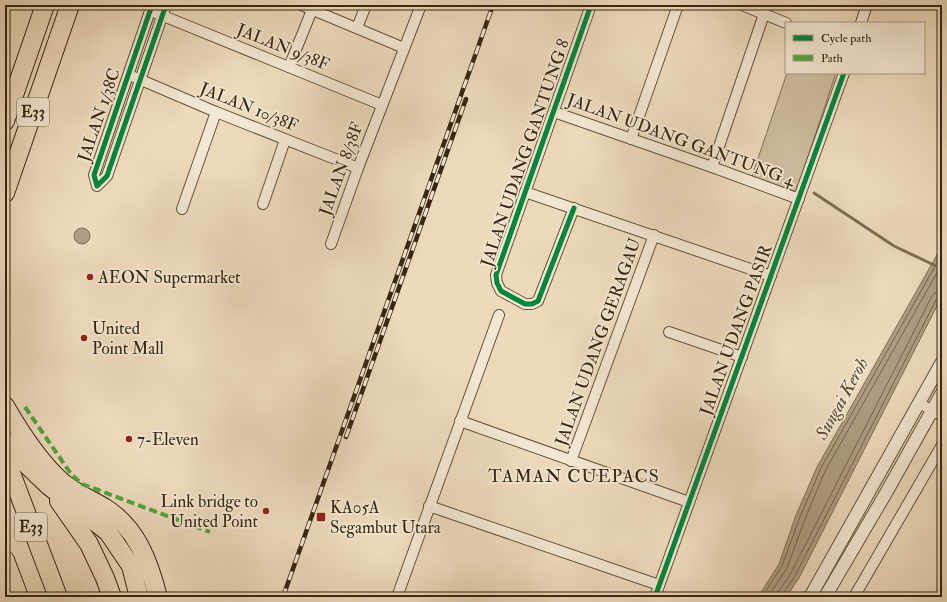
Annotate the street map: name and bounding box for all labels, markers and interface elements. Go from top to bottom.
street label: JALAN 9/38F [232,18,333,76]
legend [785,22,925,74]
text: Cycle path [821,31,872,46]
street label: JALAN UDANG GANTUNG 8 [476,36,575,271]
text: Path [821,51,844,66]
street label: JALAN 1/38C [73,66,126,166]
street label: JALAN 10/38F [195,77,302,137]
street label: JALAN UDANG GANTUNG 4 [563,89,798,192]
road number: E33 [17,98,49,126]
street label: JALAN 8/38F [314,119,369,220]
street label: JALAN UDANG GERAGAU [550,235,646,450]
street label: JALAN UDANG PASIR [695,241,778,420]
place label: AEON Supermarket [97,267,241,289]
marker: AEON Supermarket [85,272,95,282]
place label: United Point Mall [92,318,165,359]
marker: United Point Mall [79,333,89,343]
water label: Sungai Keroh [810,354,874,445]
place label: 7-Eleven [137,429,199,450]
marker: 7-Eleven [124,434,134,444]
district label: TAMAN CUEPACS [488,465,660,488]
place label: Link bridge to United Point [161,491,258,532]
place label: KA05A Segambut Utara [330,497,442,538]
marker: Link bridge to United Point [261,506,271,516]
marker: KA05A Segambut Utara [315,511,327,523]
road number: E33 [15,513,47,541]

